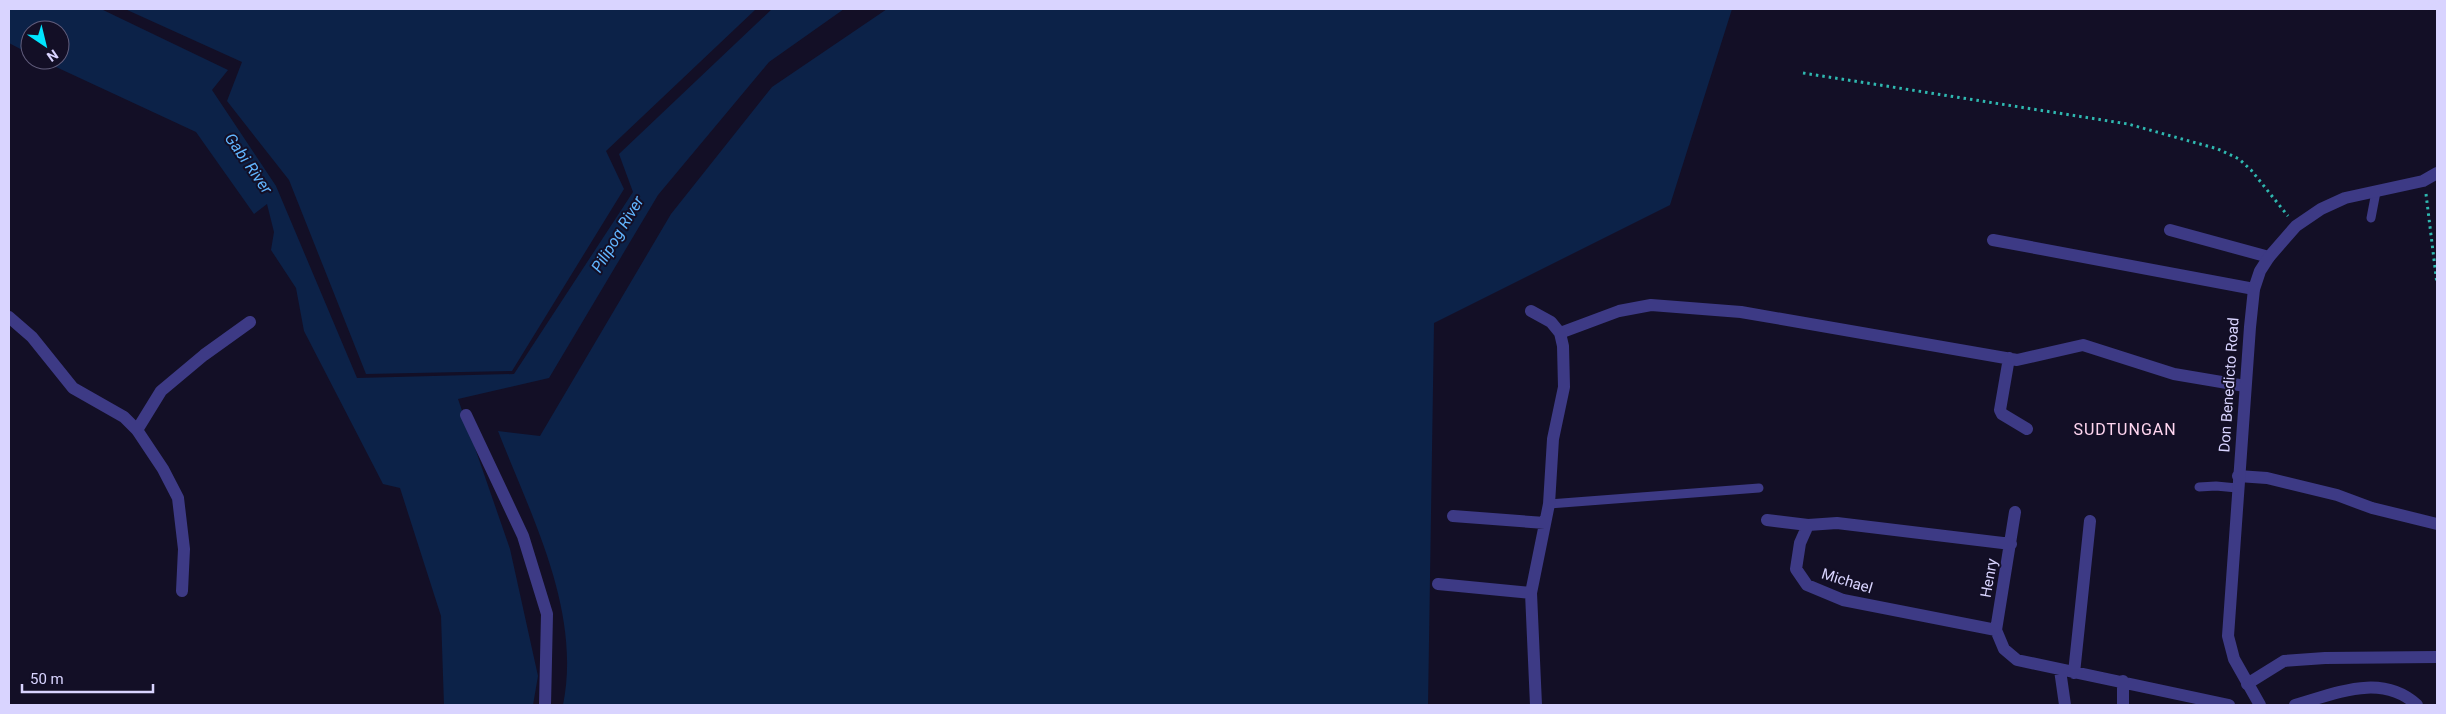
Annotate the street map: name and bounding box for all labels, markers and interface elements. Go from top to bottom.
north arrow [20,20,70,70]
text: N [44,46,61,65]
water label: Gabi River [221,129,277,198]
water label: Pilipog River [587,192,648,276]
street label: Don Benedicto Road [2215,317,2243,453]
district label: SUDTUNGAN [2073,420,2177,439]
street label: Henry [1977,557,2001,599]
street label: Michael [1819,565,1875,597]
scale bar [22,662,154,694]
text: 50 m [30,670,64,688]

